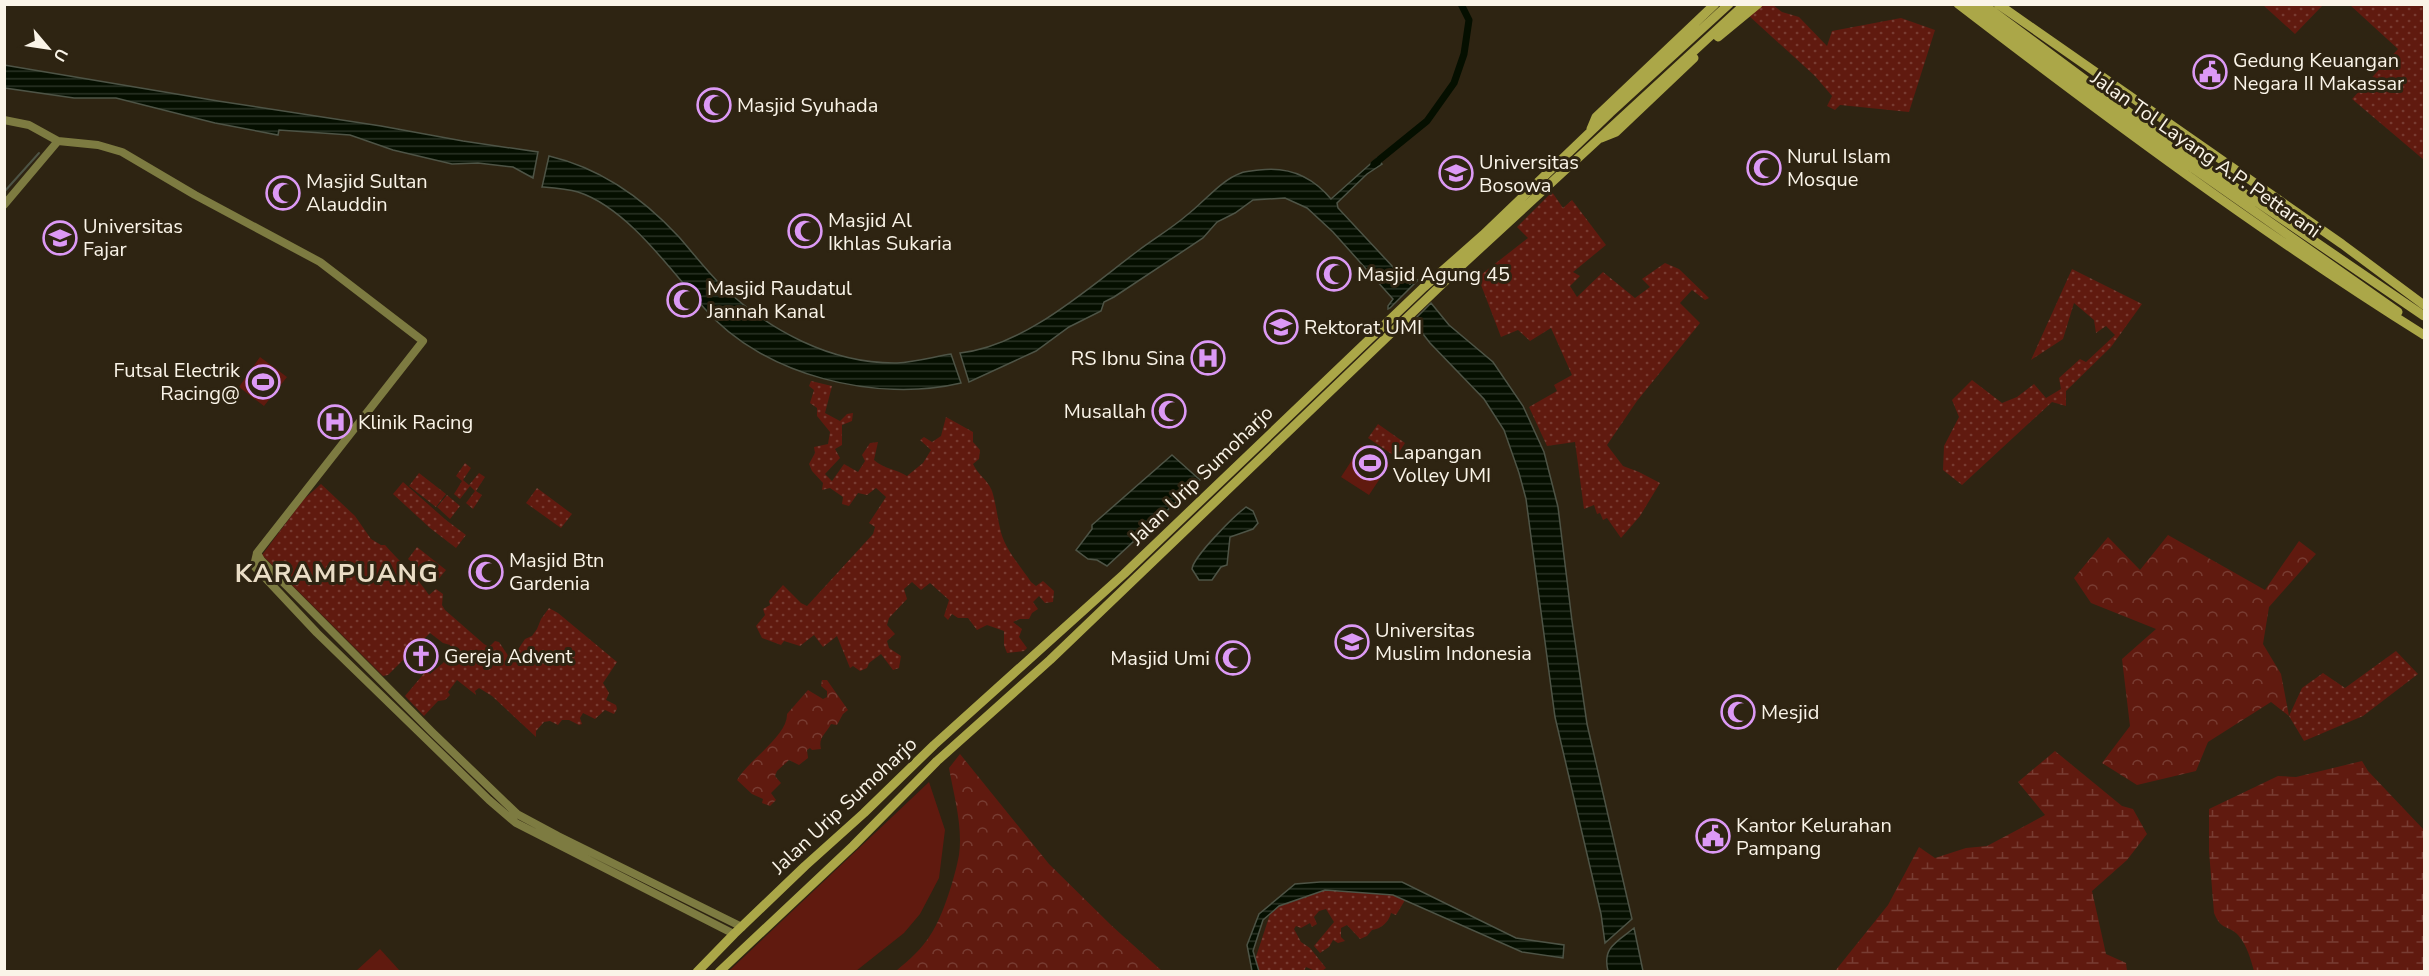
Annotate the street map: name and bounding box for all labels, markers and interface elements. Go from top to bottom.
north arrow [18,18,78,78]
text: U [48,44,73,65]
place label: Gedung Keuangan Negara II Makassar [2233,47,2404,97]
public building icon: Gedung Keuangan Negara II Makassar [2192,54,2228,90]
street label: Jalan Tol Layang A.P. Pettarani [2085,64,2326,244]
mosque icon: Masjid Syuhada [696,87,732,123]
place label: Masjid Syuhada [737,92,878,119]
place label: Nurul Islam Mosque [1787,143,1891,193]
place label: Universitas Bosowa [1479,149,1579,199]
mosque icon: Nurul Islam Mosque [1746,150,1782,186]
school or university icon: Universitas Bosowa [1438,155,1474,191]
place label: Masjid Sultan Alauddin [306,168,428,218]
mosque icon: Masjid Sultan Alauddin [265,175,301,211]
place label: Masjid Al Ikhlas Sukaria [828,207,952,257]
place label: Universitas Fajar [83,213,183,263]
mosque icon: Masjid Al Ikhlas Sukaria [787,213,823,249]
school or university icon: Universitas Fajar [42,220,78,256]
mosque icon: Masjid Agung 45 [1316,256,1352,292]
place label: Masjid Agung 45 [1357,261,1510,288]
place label: Masjid Raudatul Jannah Kanal [706,275,852,325]
mosque icon: Masjid Raudatul Jannah Kanal [666,282,702,318]
school or university icon: Rektorat UMI [1263,309,1299,345]
place label: Rektorat UMI [1304,314,1422,341]
hospital icon: RS Ibnu Sina [1190,340,1226,376]
place label: RS Ibnu Sina [1071,345,1185,372]
place label: Futsal Electrik Racing@ [114,357,241,407]
sports icon: Futsal Electrik Racing@ [245,364,281,400]
mosque icon: Musallah [1151,393,1187,429]
place label: Musallah [1064,398,1146,425]
street label: Jalan Urip Sumoharjo [1123,400,1279,552]
hospital icon: Klinik Racing [317,404,353,440]
place label: Klinik Racing [358,409,473,436]
place label: Lapangan Volley UMI [1392,439,1491,489]
sports icon: Lapangan Volley UMI [1352,445,1388,481]
place label: Masjid Btn Gardenia [509,547,604,597]
mosque icon: Masjid Btn Gardenia [468,554,504,590]
district label: KARAMPUANG [235,556,439,591]
place label: Universitas Muslim Indonesia [1375,617,1532,667]
school or university icon: Universitas Muslim Indonesia [1334,624,1370,660]
church icon: Gereja Advent [403,638,439,674]
mosque icon: Masjid Umi [1215,640,1251,676]
place label: Gereja Advent [444,643,574,670]
place label: Masjid Umi [1110,645,1210,672]
mosque icon: Mesjid [1720,694,1756,730]
place label: Mesjid [1761,699,1819,726]
street label: Jalan Urip Sumoharjo [765,731,923,881]
place label: Kantor Kelurahan Pampang [1736,812,1892,862]
public building icon: Kantor Kelurahan Pampang [1695,818,1731,854]

